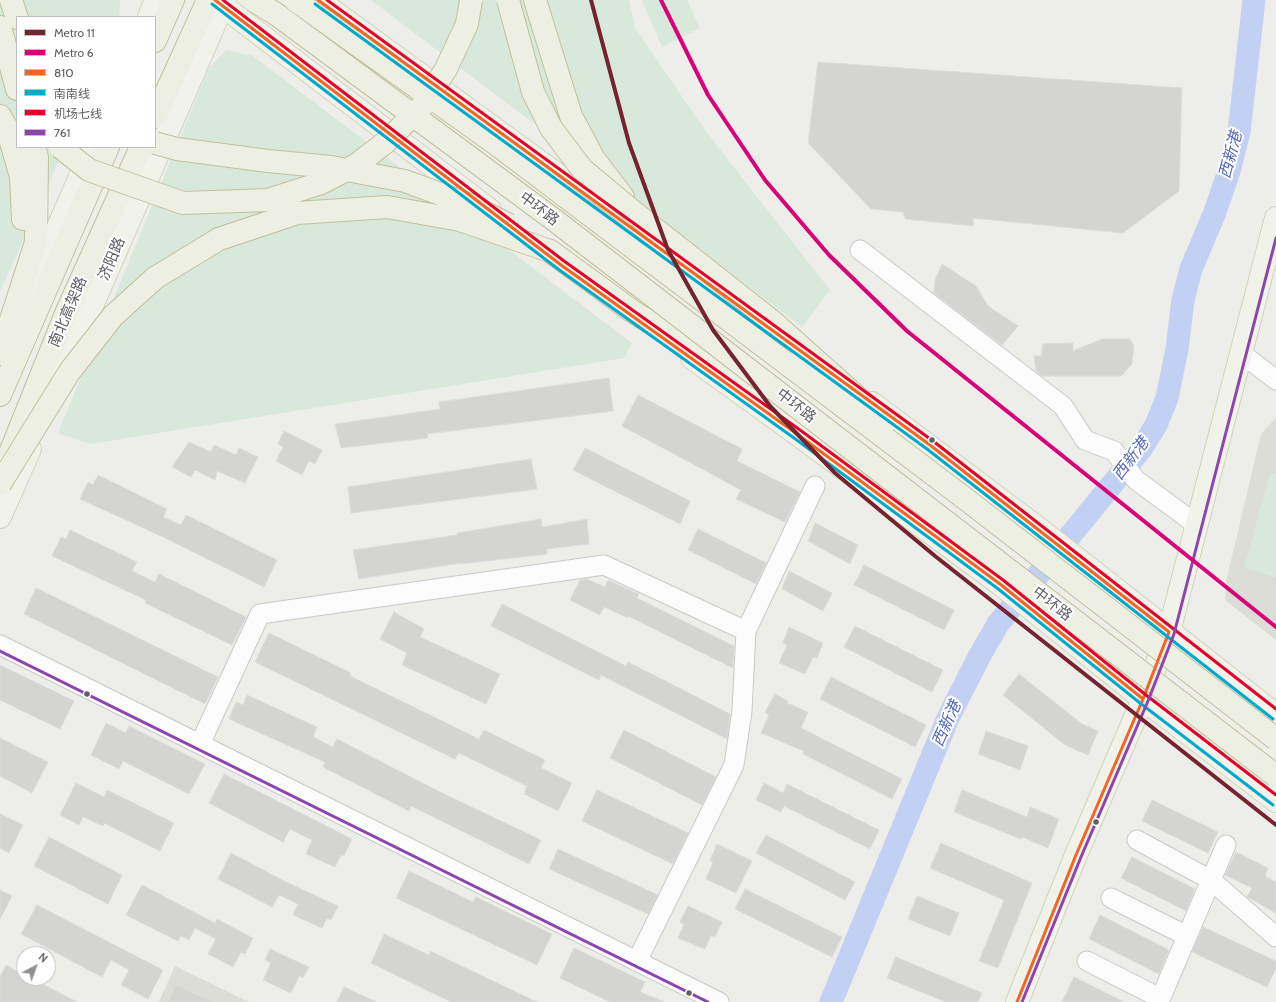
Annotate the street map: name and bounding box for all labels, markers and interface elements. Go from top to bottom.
legend [16,16,156,148]
text: Metro 11 [54,25,95,40]
text: Metro 6 [54,45,94,60]
text: 810 [54,65,74,80]
text: 南南线 [54,86,90,101]
text: 机场七线 [54,106,102,121]
text: 761 [54,125,70,140]
water label: 西新港 [1216,129,1246,181]
street label: 中环路 [516,188,562,230]
street label: 济阳路 [95,235,129,283]
street label: 南北高架路 [45,274,91,350]
street label: 中环路 [773,385,819,427]
water label: 西新港 [1109,434,1153,484]
unlabelled marker [927,435,937,445]
street label: 中环路 [1029,583,1075,625]
unlabelled marker [82,689,92,699]
water label: 西新港 [928,698,966,750]
unlabelled marker [1091,817,1101,827]
north arrow [16,946,56,986]
text: N [36,950,51,966]
unlabelled marker [684,988,694,998]

